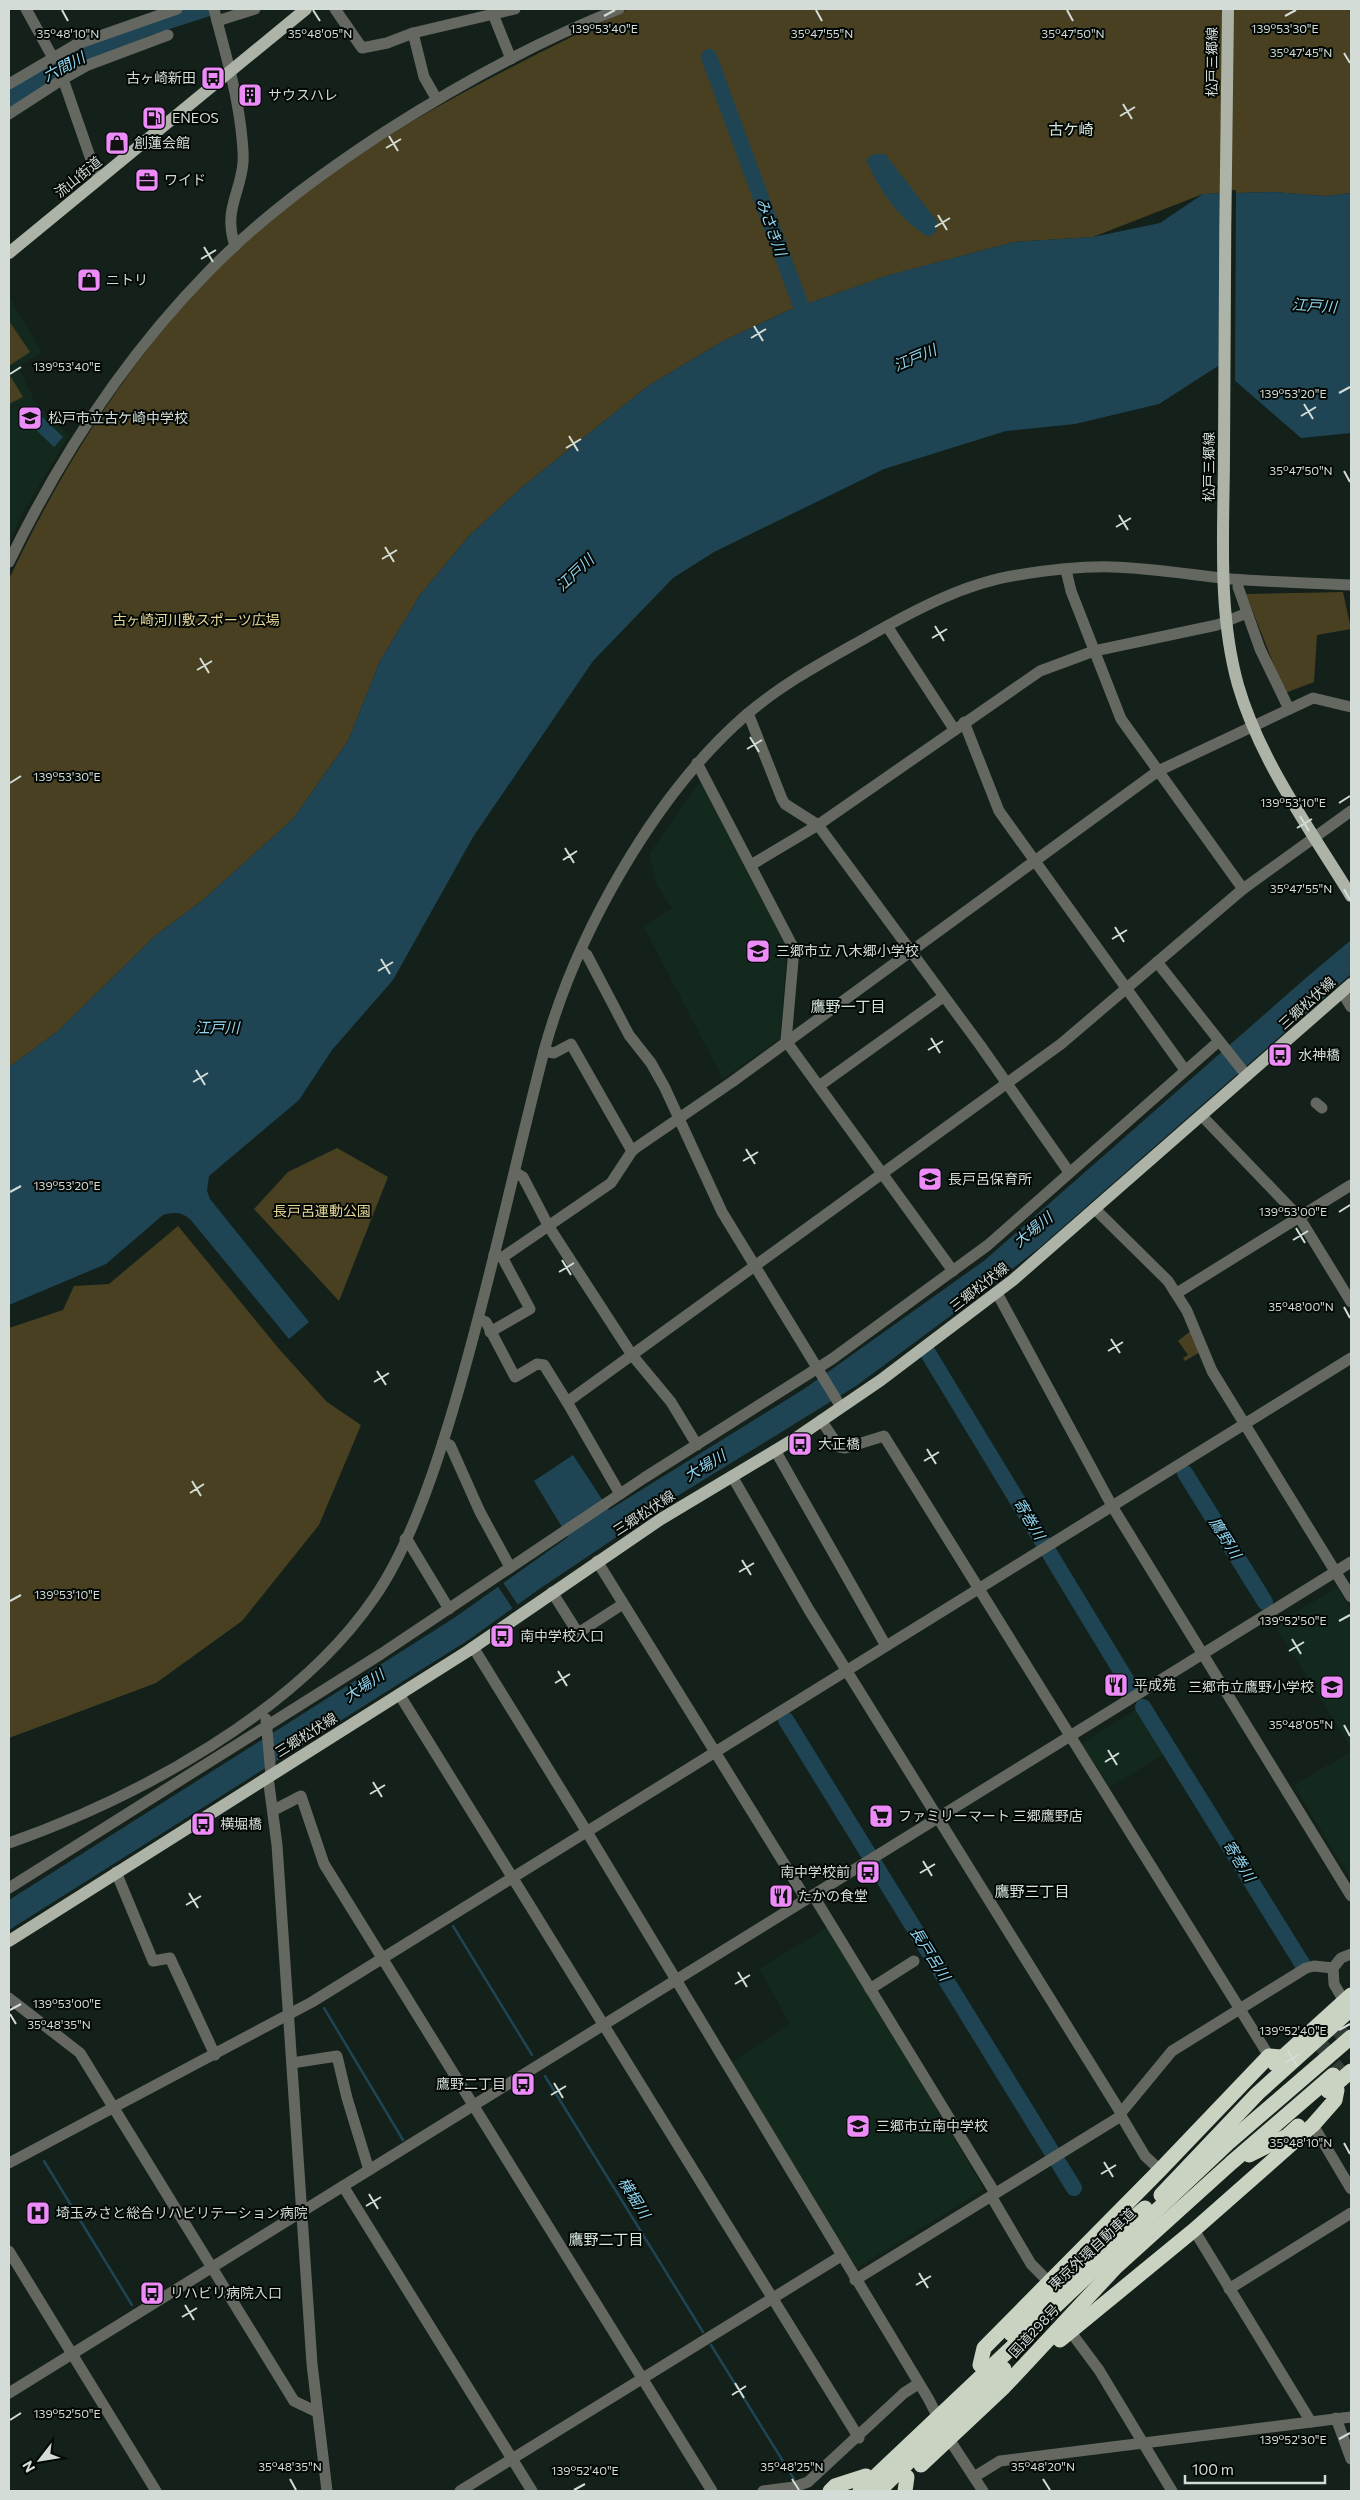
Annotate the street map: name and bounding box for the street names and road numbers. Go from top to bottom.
street label: 松戸三郷線 [1203,27,1220,97]
street label: 流山街道 [51,152,105,201]
street label: 松戸三郷線 [1200,432,1217,502]
street label: 三郷松伏線 [1275,973,1338,1032]
street label: 三郷松伏線 [946,1258,1012,1315]
street label: 三郷松伏線 [610,1486,678,1539]
street label: 三郷松伏線 [272,1709,340,1760]
street label: 東京外環自動車道 [1045,2204,1138,2293]
street label: 国道298号 [1005,2300,1063,2361]

